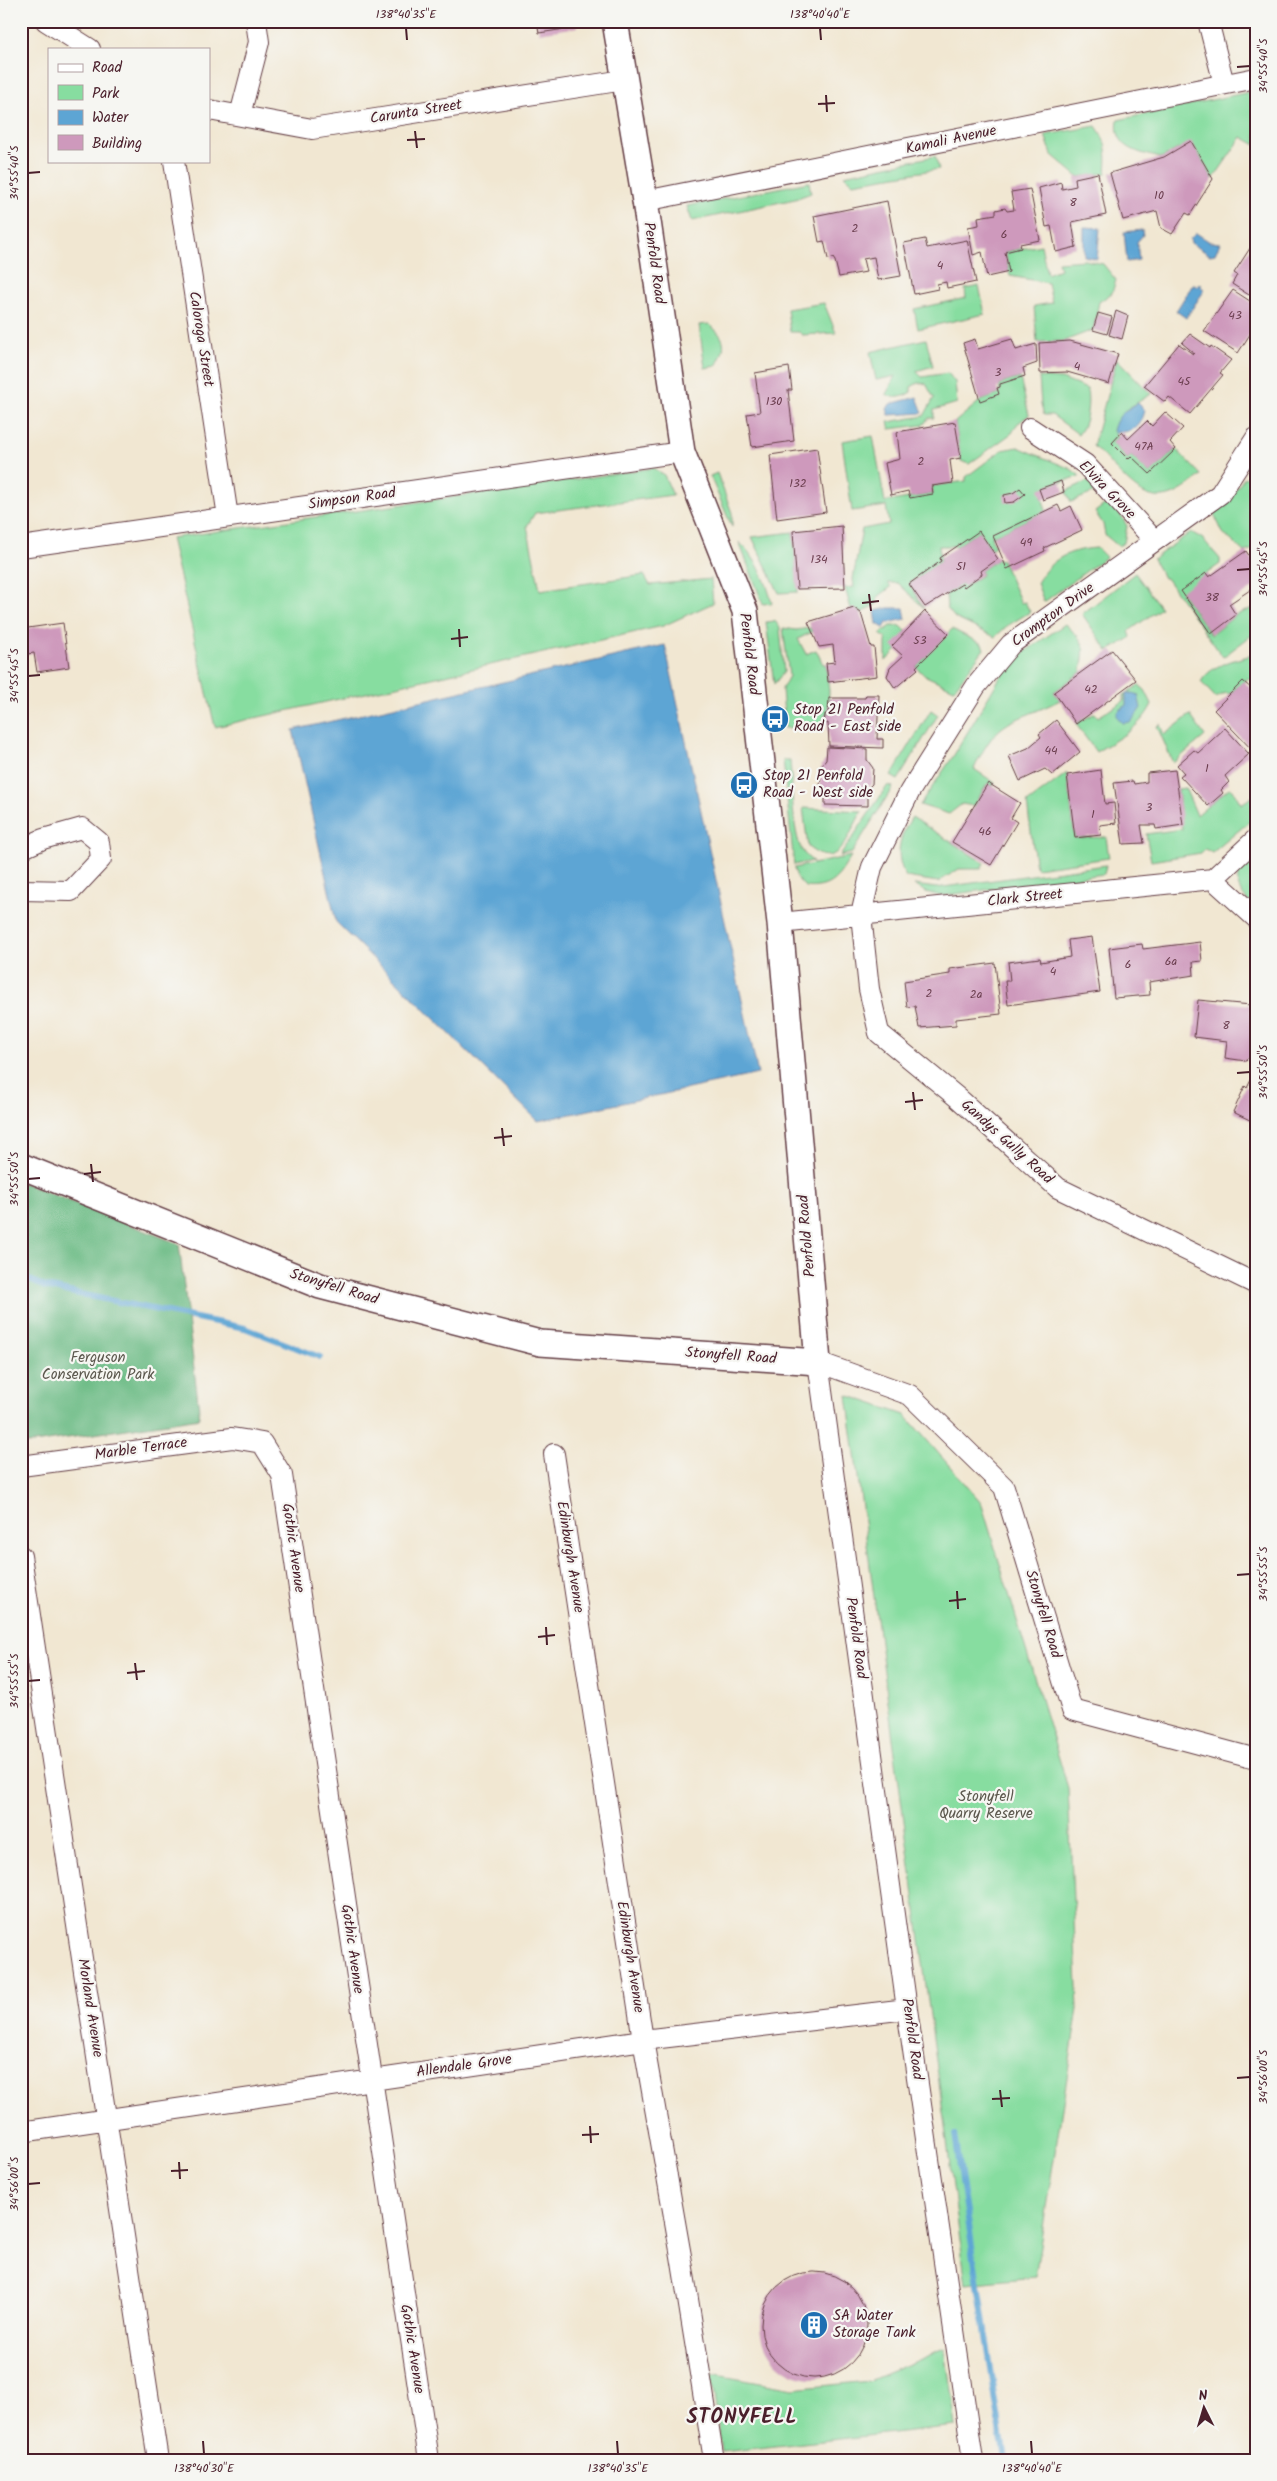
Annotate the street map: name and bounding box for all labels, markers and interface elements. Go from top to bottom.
text: 138°40'35"E [376,5,437,24]
text: 138°40'40"E [790,5,851,24]
text: 34°55'40"S [1254,38,1273,94]
legend [48,48,210,162]
text: Road [92,56,123,80]
text: Park [92,82,120,106]
street label: Carunta Street [368,93,464,131]
text: Water [92,106,129,130]
street label: Kamali Avenue [903,119,999,161]
text: Building [92,132,142,156]
text: 34°55'40"S [5,145,24,201]
house number: 10 [1154,186,1164,205]
house number: 8 [1069,193,1077,212]
house number: 2 [852,219,859,238]
street label: Penfold Road [636,220,672,306]
house number: 6 [1001,225,1007,244]
house number: 4 [937,256,944,275]
street label: Caloroga Street [182,289,220,389]
house number: 43 [1228,306,1242,325]
house number: 4 [1074,357,1081,376]
house number: 3 [995,363,1002,382]
house number: 45 [1177,372,1192,391]
house number: 130 [766,392,782,411]
house number: 47A [1134,437,1154,456]
house number: 2 [918,452,925,471]
street label: Elvira Grove [1073,455,1142,525]
house number: 132 [789,474,807,493]
street label: Simpson Road [307,481,398,517]
house number: 49 [1020,533,1032,552]
text: 34°55'45"S [1254,541,1273,597]
house number: 134 [810,550,828,569]
house number: 51 [956,557,966,576]
street label: Crompton Drive [1006,576,1100,653]
house number: 38 [1205,588,1220,607]
street label: Penfold Road [732,612,766,697]
house number: 53 [913,631,927,650]
text: 34°55'45"S [5,648,24,704]
house number: 42 [1084,680,1098,699]
place label: Stop 21 Penfold Road - East side [794,698,901,739]
bus stop icon: Stop 21 Penfold Road - East side [760,704,790,734]
house number: 44 [1044,741,1058,760]
house number: 1 [1205,759,1209,778]
place label: Stop 21 Penfold Road - West side [763,764,873,805]
bus stop icon: Stop 21 Penfold Road - West side [729,770,759,800]
house number: 3 [1146,798,1153,817]
house number: 1 [1091,805,1095,824]
house number: 46 [978,822,992,841]
street label: Clark Street [986,882,1064,914]
house number: 6a [1165,952,1178,971]
house number: 6 [1125,955,1131,974]
house number: 4 [1050,962,1057,981]
house number: 2 [926,984,933,1003]
house number: 2a [970,985,983,1004]
house number: 8 [1222,1016,1230,1035]
text: 34°55'50"S [1254,1044,1273,1099]
street label: Gandys Gully Road [955,1094,1059,1191]
text: 34°55'50"S [5,1151,24,1206]
street label: Penfold Road [791,1193,823,1278]
street label: Stonyfell Road [287,1262,382,1312]
street label: Stonyfell Road [685,1341,778,1371]
park label: Ferguson Conservation Park [42,1346,155,1387]
street label: Marble Terrace [93,1431,189,1467]
street label: Edinburgh Avenue [549,1499,591,1615]
street label: Gothic Avenue [275,1502,311,1595]
text: 34°55'55"S [1254,1546,1273,1602]
street label: Stonyfell Road [1018,1567,1068,1662]
street label: Penfold Road [838,1595,874,1681]
text: 34°55'55"S [5,1653,24,1709]
park label: Stonyfell Quarry Reserve [939,1785,1033,1826]
street label: Edinburgh Avenue [609,1899,651,2015]
street label: Gothic Avenue [334,1903,370,1996]
street label: Morland Avenue [70,1957,110,2059]
street label: Penfold Road [894,1996,930,2082]
street label: Allendale Grove [415,2047,514,2085]
text: 34°56'00"S [1254,2049,1273,2104]
text: 34°56'00"S [5,2156,24,2211]
street label: Gothic Avenue [393,2303,431,2396]
place label: SA Water Storage Tank [833,2304,917,2345]
building icon: SA Water Storage Tank [799,2310,829,2340]
north arrow [1180,2384,1230,2434]
text: N [1198,2385,1208,2407]
district label: STONYFELL [687,2402,797,2434]
text: 138°40'30"E [174,2459,235,2478]
text: 138°40'35"E [588,2459,649,2478]
text: 138°40'40"E [1002,2459,1063,2478]

